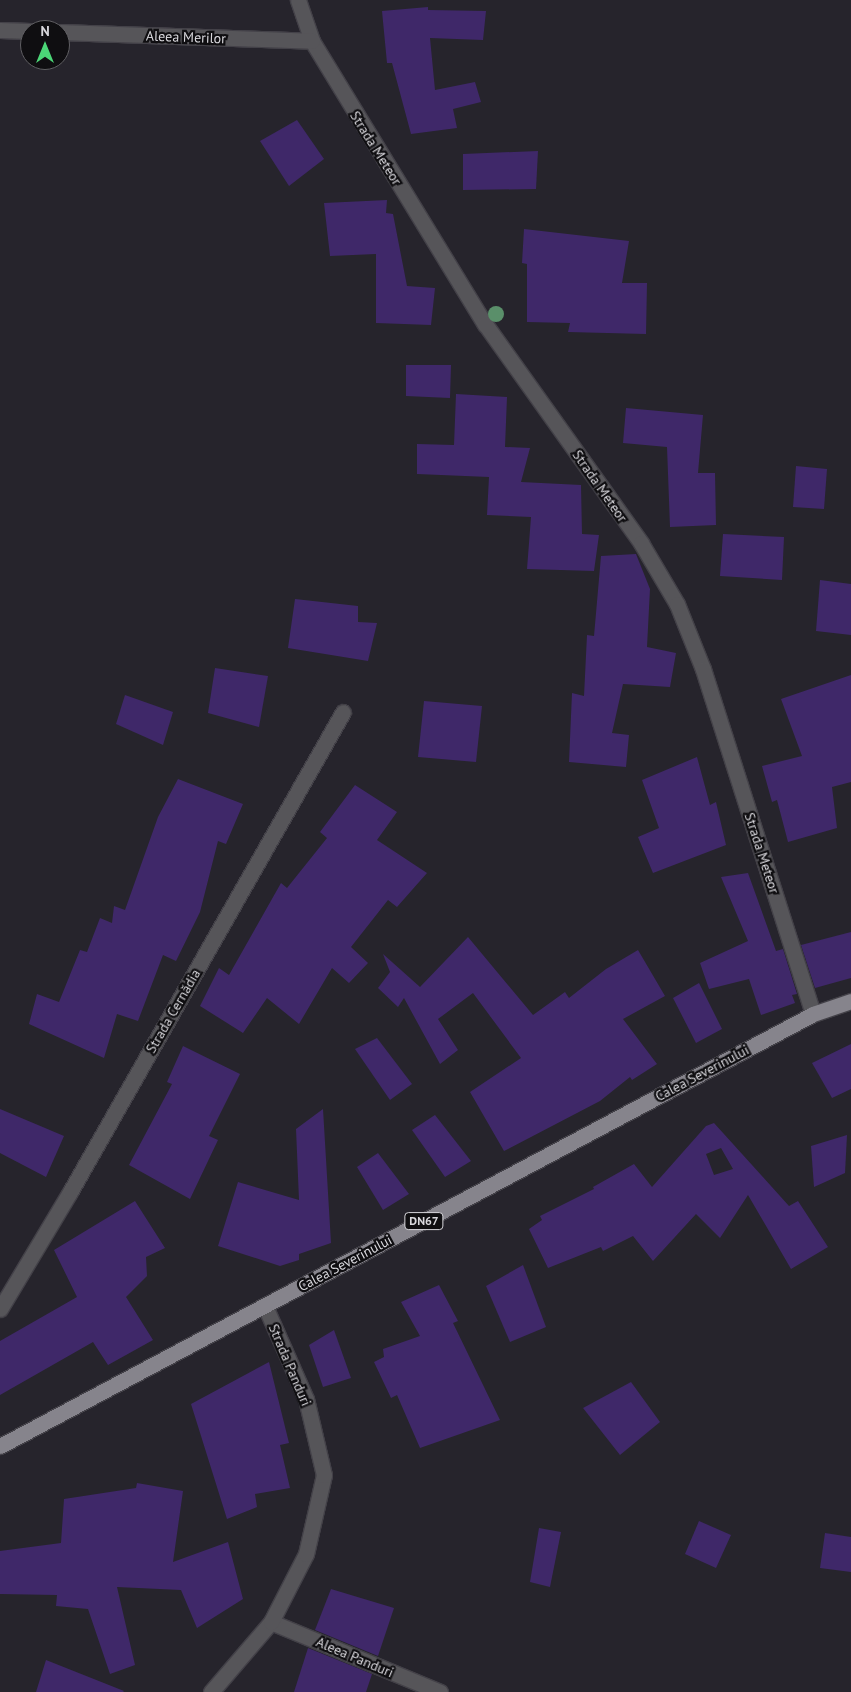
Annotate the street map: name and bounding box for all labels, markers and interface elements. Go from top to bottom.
north arrow [20,20,70,70]
text: N [40,22,50,40]
street label: Aleea Merilor [146,27,226,47]
street label: Strada Meteor [347,108,405,188]
street label: Strada Meteor [569,447,631,525]
street label: Strada Meteor [741,810,783,896]
street label: Strada Cernădia [142,966,204,1056]
street label: Calea Severinului [652,1041,752,1105]
road number: DN67 [404,1212,444,1230]
street label: Calea Severinului [295,1231,395,1295]
street label: Strada Panduri [265,1321,315,1409]
street label: Aleea Panduri [314,1633,396,1681]

